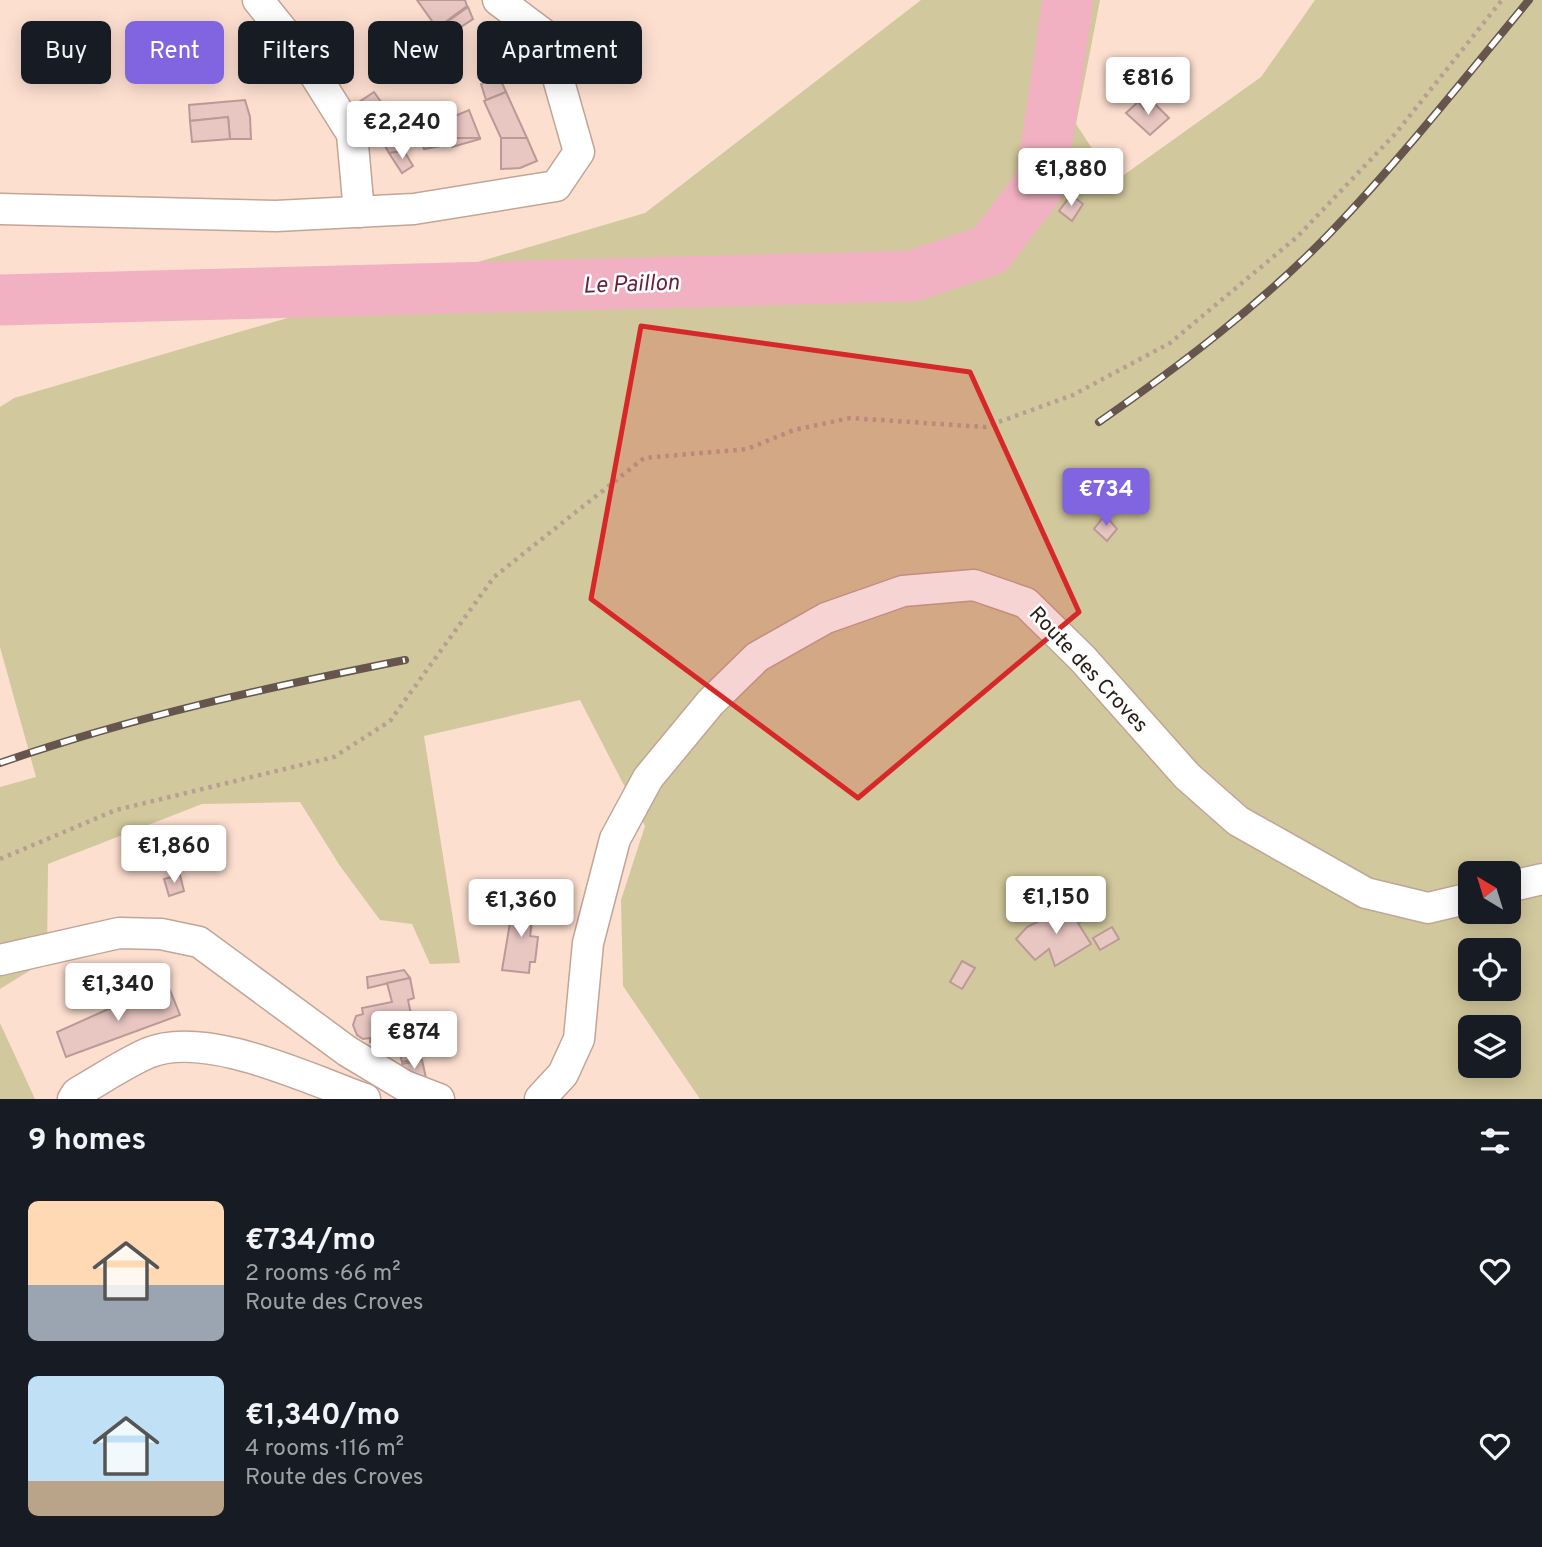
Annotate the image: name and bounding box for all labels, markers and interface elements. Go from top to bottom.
chip: Buy [21,21,111,84]
chip: Rent [125,21,224,84]
chip: Filters [238,21,354,84]
chip: New [368,21,463,84]
chip: Apartment [477,21,642,84]
pin: €816 [1107,58,1189,117]
text: €816 [1122,65,1174,94]
pin: €2,240 [345,102,459,161]
text: €2,240 [363,109,441,138]
pin: €1,880 [1014,148,1128,208]
text: €1,880 [1034,156,1108,185]
water label: Le Paillon [582,269,680,302]
pin: €734 [1065,468,1147,528]
text: €734 [1079,476,1133,505]
street label: Route des Croves [1022,601,1153,739]
pin: €1,860 [117,826,231,885]
text: €1,860 [137,833,211,862]
north arrow [1458,861,1521,924]
map controls [1458,861,1521,1078]
pin: €1,150 [999,876,1113,936]
pin: €1,360 [464,880,578,939]
text: €1,150 [1022,884,1090,913]
text: €1,360 [485,887,557,916]
button: locate [1458,938,1521,1001]
pin: €1,340 [61,964,175,1023]
text: €1,340 [81,971,155,1000]
pin: €874 [373,1012,455,1071]
button: layers [1458,1015,1521,1078]
text: €874 [387,1019,441,1048]
icon: filters [1476,1122,1514,1160]
text: 9 homes [28,1123,146,1160]
text: €734/mo [245,1223,376,1260]
icon: home [84,1229,168,1313]
icon: heart [1476,1252,1514,1290]
text: 2 rooms · 66 m² [245,1260,401,1289]
text: Route des Croves [245,1289,424,1318]
text: €1,340/mo [245,1398,400,1435]
icon: home [84,1404,168,1488]
icon: heart [1476,1427,1514,1465]
text: 4 rooms · 116 m² [245,1435,404,1464]
text: Route des Croves [245,1464,424,1493]

